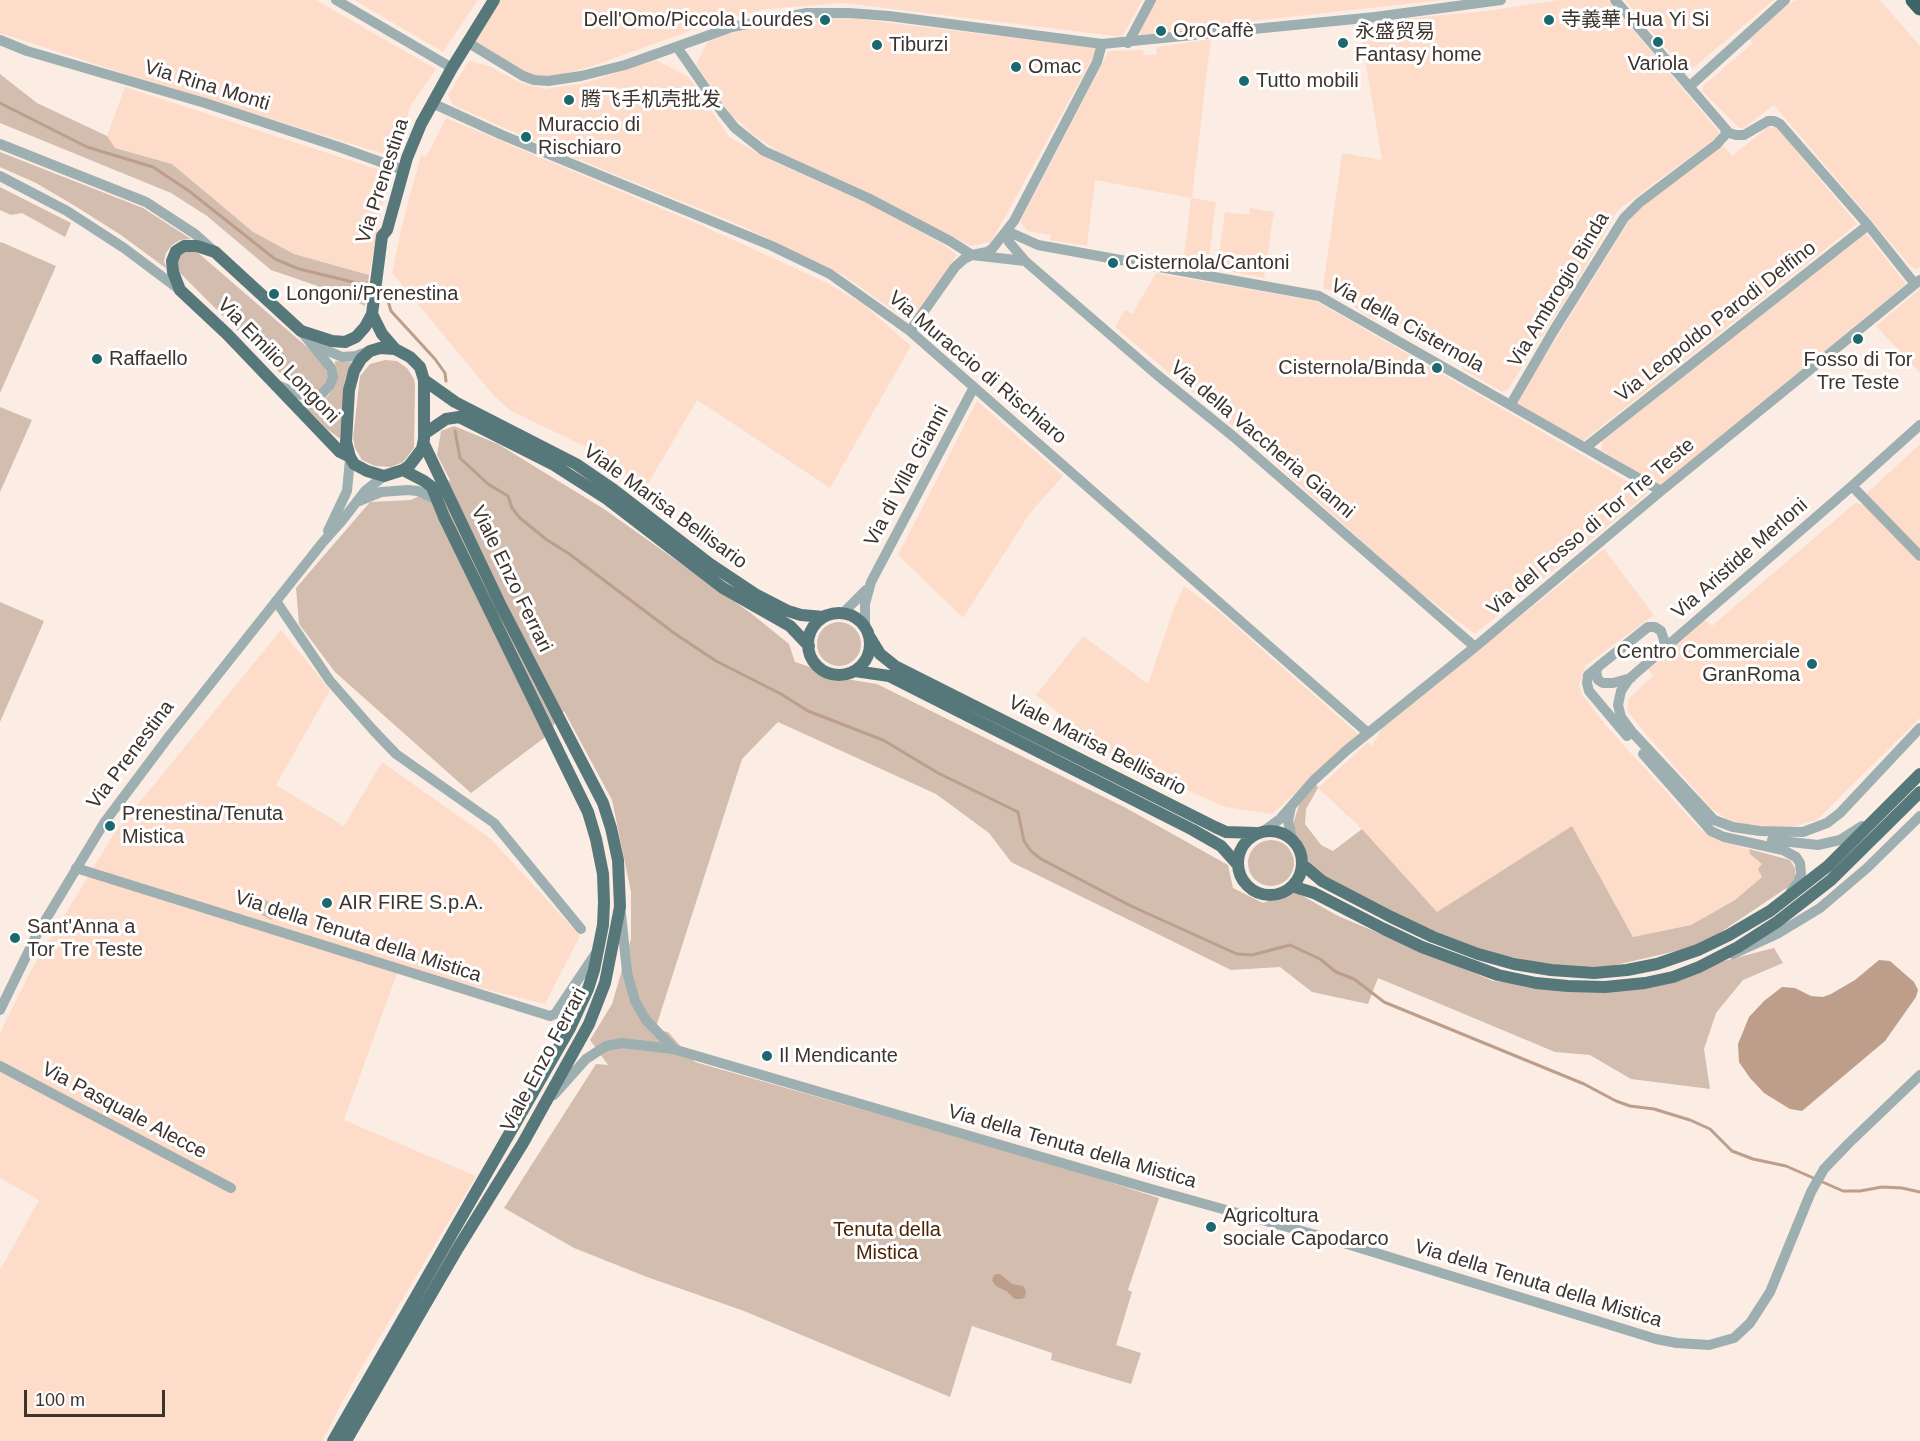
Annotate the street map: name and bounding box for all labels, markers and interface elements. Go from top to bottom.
place label: Dell'Omo/Piccola Lourdes [584,8,813,32]
place label: 寺義華 Hua Yi Si [1561,8,1709,32]
marker: Dell'Omo/Piccola Lourdes [818,13,832,27]
marker: 寺義華 Hua Yi Si [1542,13,1556,27]
place label: OroCaffè [1173,19,1254,43]
place label: 永盛贸易 Fantasy home [1355,20,1482,67]
marker: OroCaffè [1154,24,1168,38]
place label: Tiburzi [889,33,948,57]
marker: Variola [1651,35,1665,49]
marker: 永盛贸易 Fantasy home [1336,36,1350,50]
marker: Tiburzi [870,38,884,52]
place label: Variola [1628,52,1688,76]
place label: Omac [1028,55,1081,79]
street label: Via Rina Monti [141,56,273,116]
marker: Omac [1009,60,1023,74]
place label: Tutto mobili [1256,69,1359,93]
marker: Tutto mobili [1237,74,1251,88]
place label: 腾飞手机壳批发 [581,88,721,112]
marker: 腾飞手机壳批发 [562,93,576,107]
place label: Muraccio di Rischiaro [538,113,640,160]
street label: Via Prenestina [352,116,414,246]
marker: Muraccio di Rischiaro [519,130,533,144]
street label: Via Ambrogio Binda [1503,208,1615,372]
street label: Via Leopoldo Parodi Delfino [1611,236,1821,408]
place label: Cisternola/Cantoni [1125,251,1290,275]
marker: Cisternola/Cantoni [1106,256,1120,270]
street label: Via della Cisternola [1326,274,1488,378]
place label: Longoni/Prenestina [286,282,458,306]
street label: Via Muraccio di Rischiaro [883,286,1071,450]
marker: Longoni/Prenestina [267,287,281,301]
street label: Via Emilio Longoni [212,293,344,429]
marker: Fosso di Tor Tre Teste [1851,332,1865,346]
place label: Raffaello [109,347,188,371]
place label: Fosso di Tor Tre Teste [1804,348,1912,395]
marker: Raffaello [90,352,104,366]
street label: Via della Vaccheria Gianni [1165,356,1359,524]
place label: Cisternola/Binda [1278,356,1425,380]
marker: Cisternola/Binda [1430,361,1444,375]
street label: Via di Villa Gianni [860,401,954,551]
street label: Via del Fosso di Tor Tre Teste [1482,433,1700,621]
street label: Viale Marisa Bellisario [579,440,751,574]
street label: Via Aristide Merloni [1667,494,1813,624]
street label: Viale Enzo Ferrari [465,502,557,656]
place label: Centro Commerciale GranRoma [1617,640,1800,687]
marker: Centro Commerciale GranRoma [1805,657,1819,671]
street label: Viale Marisa Bellisario [1004,691,1190,801]
street label: Via Prenestina [82,696,180,814]
place label: Prenestina/Tenuta Mistica [122,802,283,849]
marker: Prenestina/Tenuta Mistica [103,819,117,833]
street label: Via della Tenuta della Mistica [232,886,484,988]
place label: AIR FIRE S.p.A. [339,891,483,915]
marker: AIR FIRE S.p.A. [320,896,334,910]
place label: Sant'Anna a Tor Tre Teste [27,915,143,962]
marker: Sant'Anna a Tor Tre Teste [8,931,22,945]
street label: Viale Enzo Ferrari [496,984,592,1136]
place label: Il Mendicante [779,1044,898,1068]
marker: Il Mendicante [760,1049,774,1063]
street label: Via Pasquale Alecce [38,1057,210,1165]
street label: Via della Tenuta della Mistica [945,1100,1199,1194]
place label: Agricoltura sociale Capodarco [1223,1204,1389,1251]
park label: Tenuta della Mistica [833,1218,941,1265]
marker: Agricoltura sociale Capodarco [1204,1220,1218,1234]
street label: Via della Tenuta della Mistica [1411,1235,1665,1333]
scale bar [27,1378,168,1416]
text: 100 m [35,1390,85,1410]

